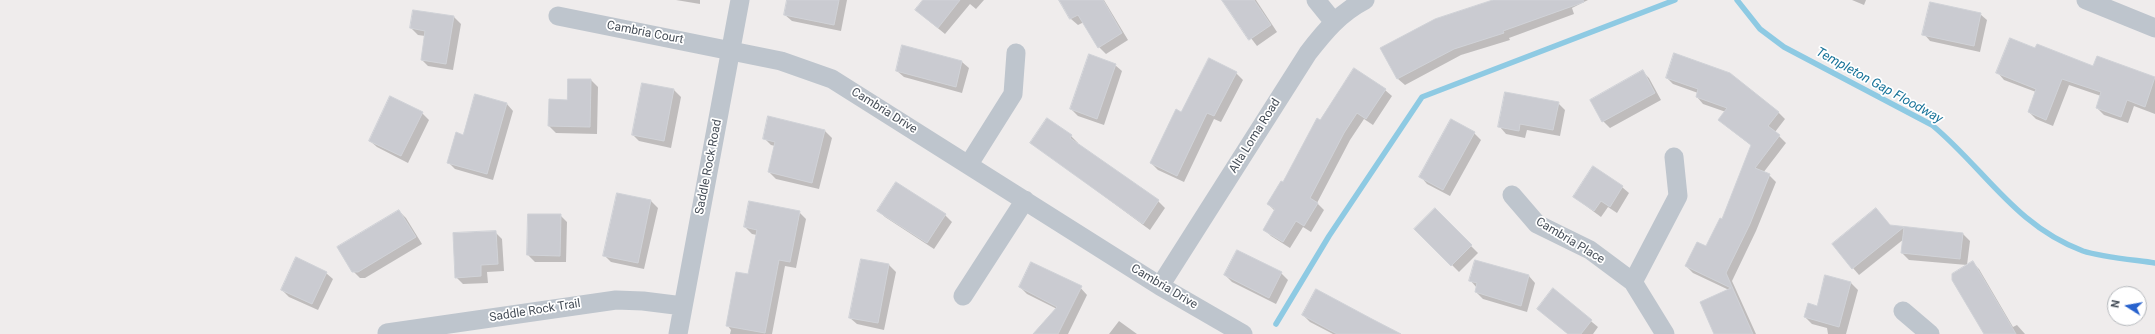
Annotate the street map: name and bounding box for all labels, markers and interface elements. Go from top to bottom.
street label: Cambria Court [606,19,684,47]
water label: Templeton Gap Floodway [1813,45,1945,127]
street label: Cambria Drive [848,85,920,137]
street label: Alta Loma Road [1226,96,1284,176]
street label: Saddle Rock Road [693,118,725,216]
street label: Cambria Place [1533,215,1607,267]
street label: Cambria Drive [1128,262,1200,312]
north arrow [2107,286,2147,326]
street label: Saddle Rock Trail [488,297,582,325]
text: N [2109,299,2123,309]

